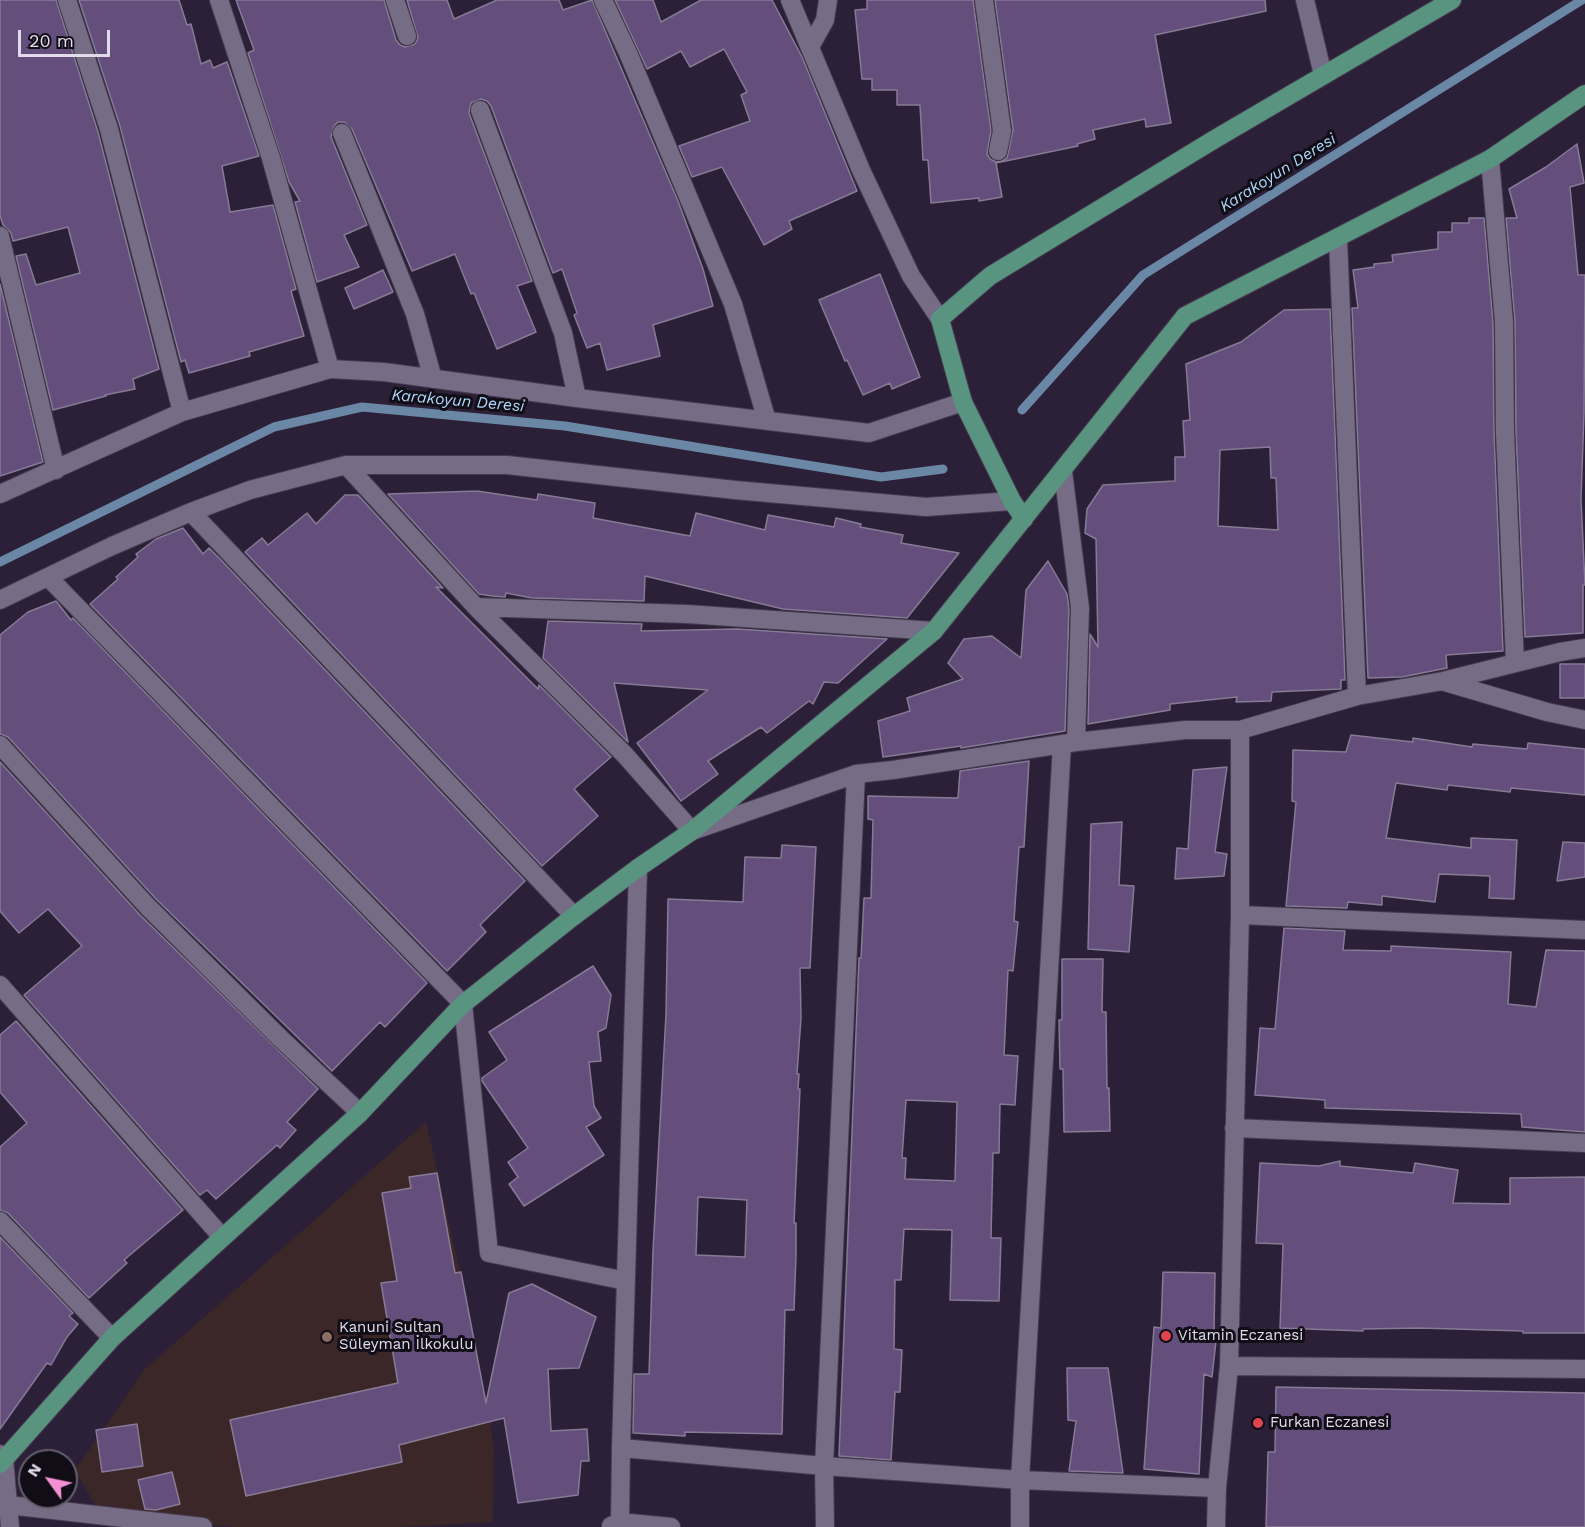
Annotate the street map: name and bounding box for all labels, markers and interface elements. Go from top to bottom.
scale bar [21,18,112,56]
text: 20 m [29,30,74,51]
water label: Karakoyun Deresi [1216,130,1340,216]
water label: Karakoyun Deresi [391,386,525,416]
place label: Kanuni Sultan Süleyman İlkokulu [339,1319,473,1354]
place label: Vitamin Eczanesi [1178,1327,1303,1345]
marker: Vitamin Eczanesi [1159,1329,1173,1343]
marker: Kanuni Sultan Süleyman İlkokulu [320,1330,334,1344]
place label: Furkan Eczanesi [1270,1414,1389,1432]
marker: Furkan Eczanesi [1251,1416,1265,1430]
north arrow [18,1449,78,1509]
text: N [23,1460,45,1480]

